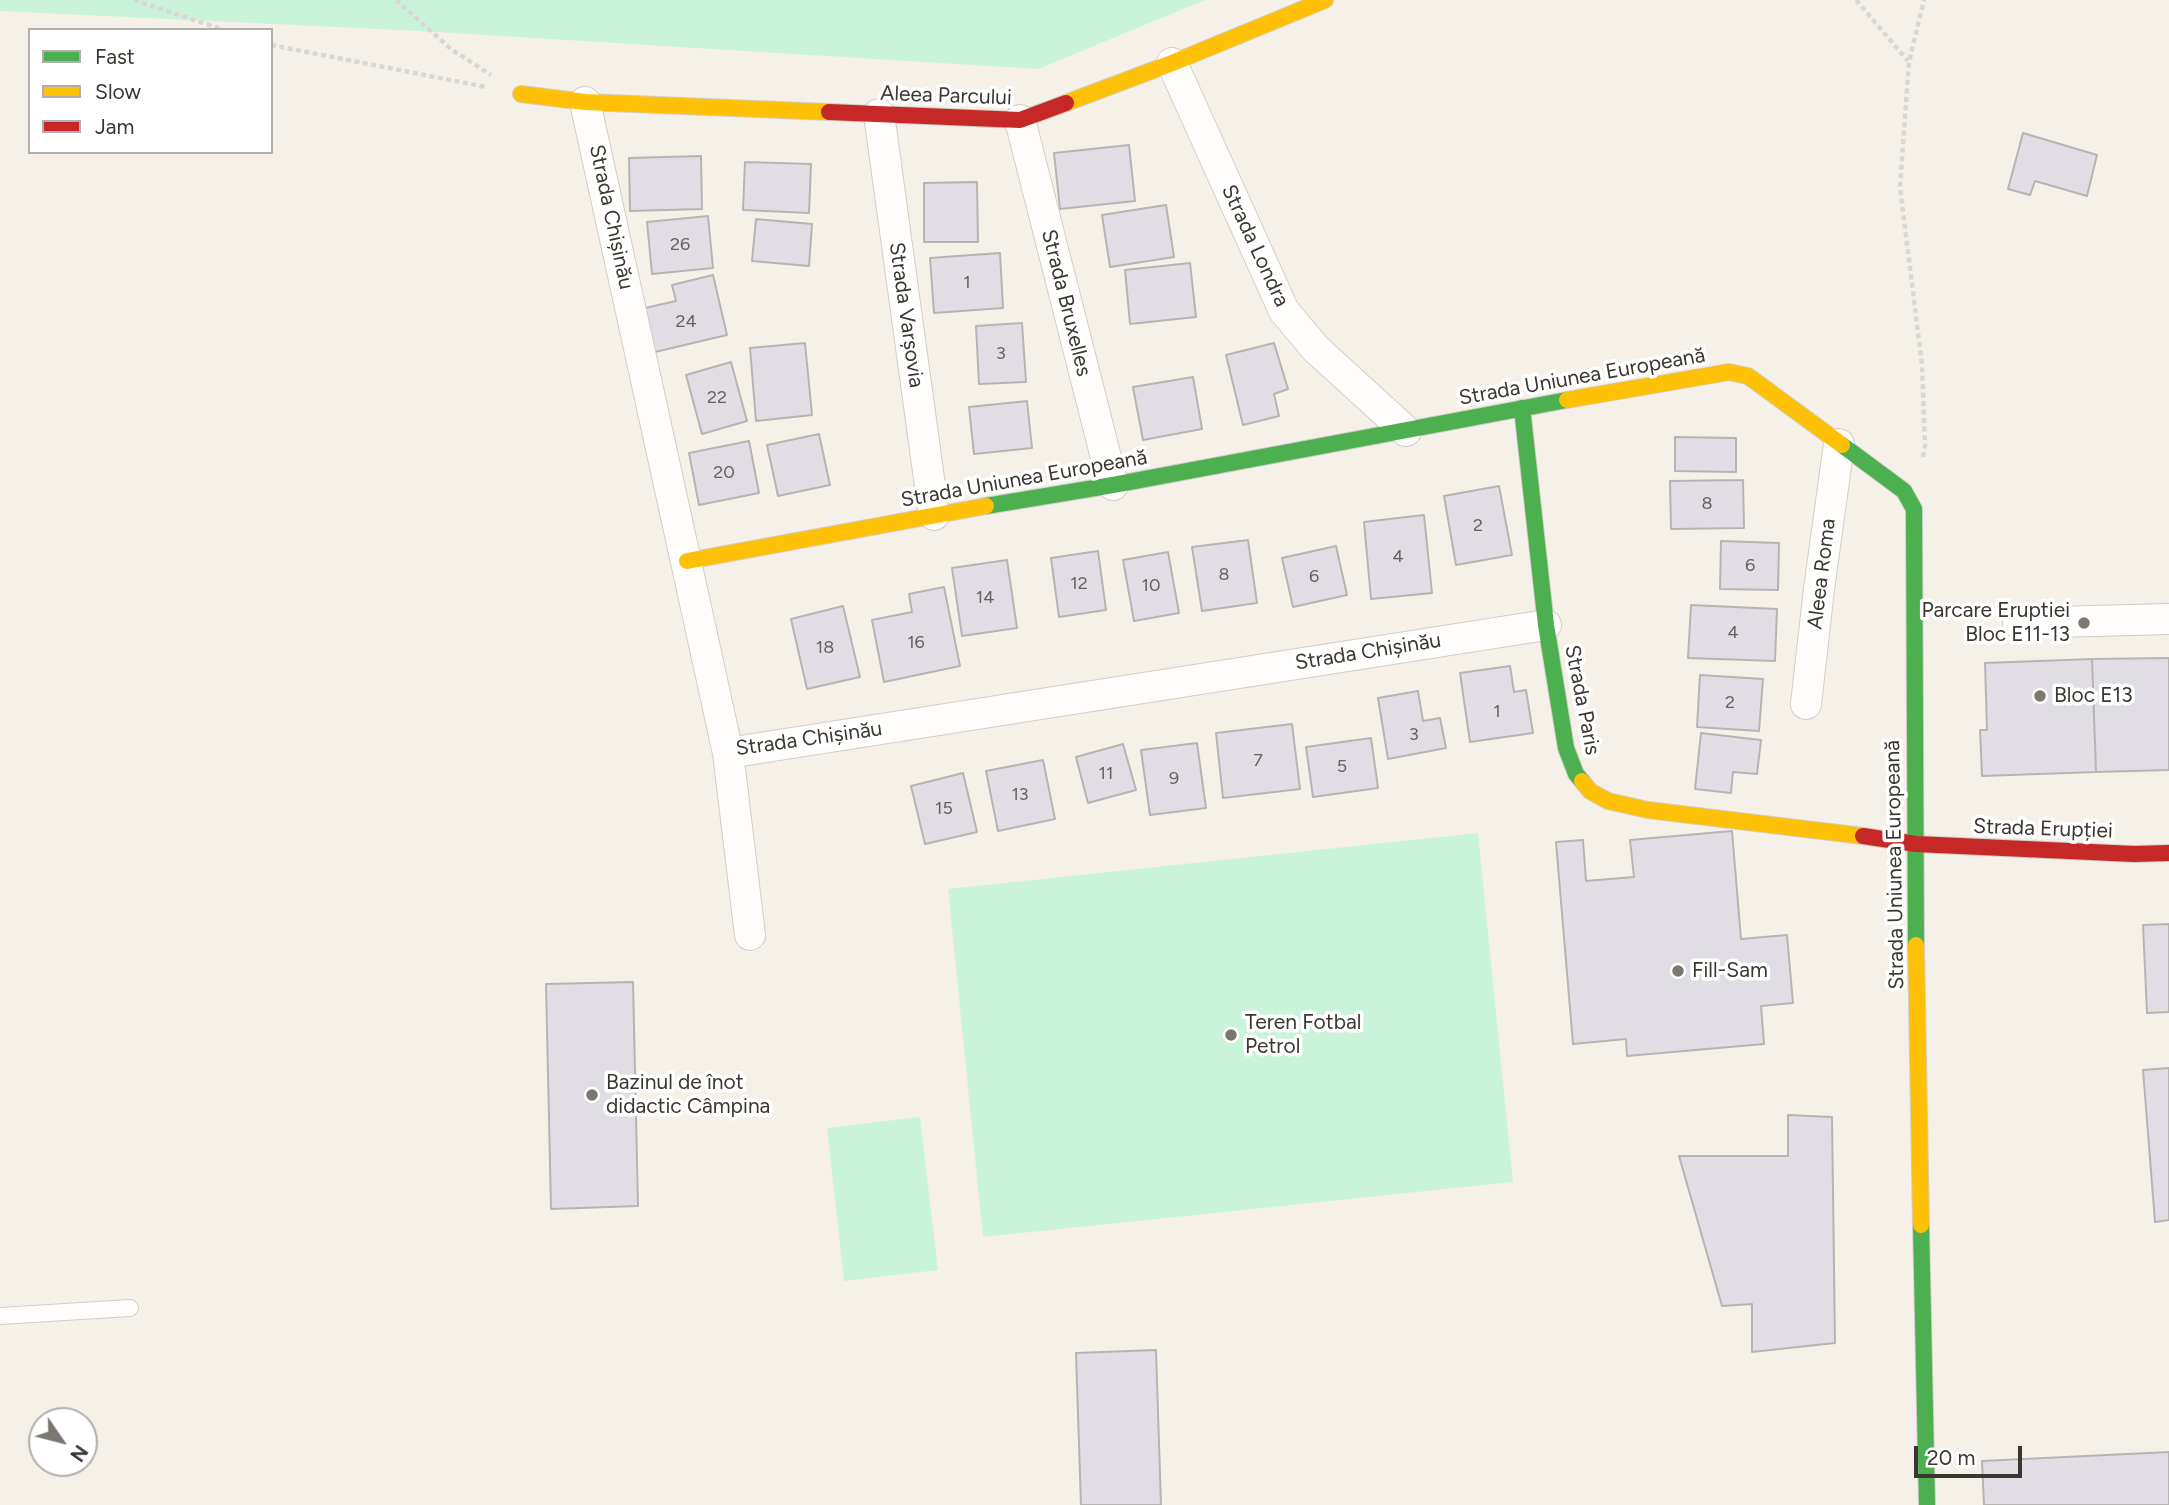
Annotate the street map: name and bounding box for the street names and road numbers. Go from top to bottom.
street label: Aleea Parcului [880,81,1012,111]
street label: Strada Chișinău [583,142,639,292]
street label: Strada Londra [1216,181,1294,311]
street label: Strada Bruxelles [1036,227,1096,379]
street label: Strada Varșovia [883,241,929,389]
street label: Strada Uniunea Europeană [1457,343,1707,411]
street label: Strada Uniunea Europeană [899,445,1149,513]
street label: Aleea Roma [1803,517,1841,631]
street label: Strada Chișinău [1293,628,1443,676]
street label: Strada Paris [1559,643,1605,757]
street label: Strada Chișinău [734,716,884,762]
street label: Strada Uniunea Europeană [1880,740,1910,990]
street label: Strada Erupției [1973,814,2113,844]

